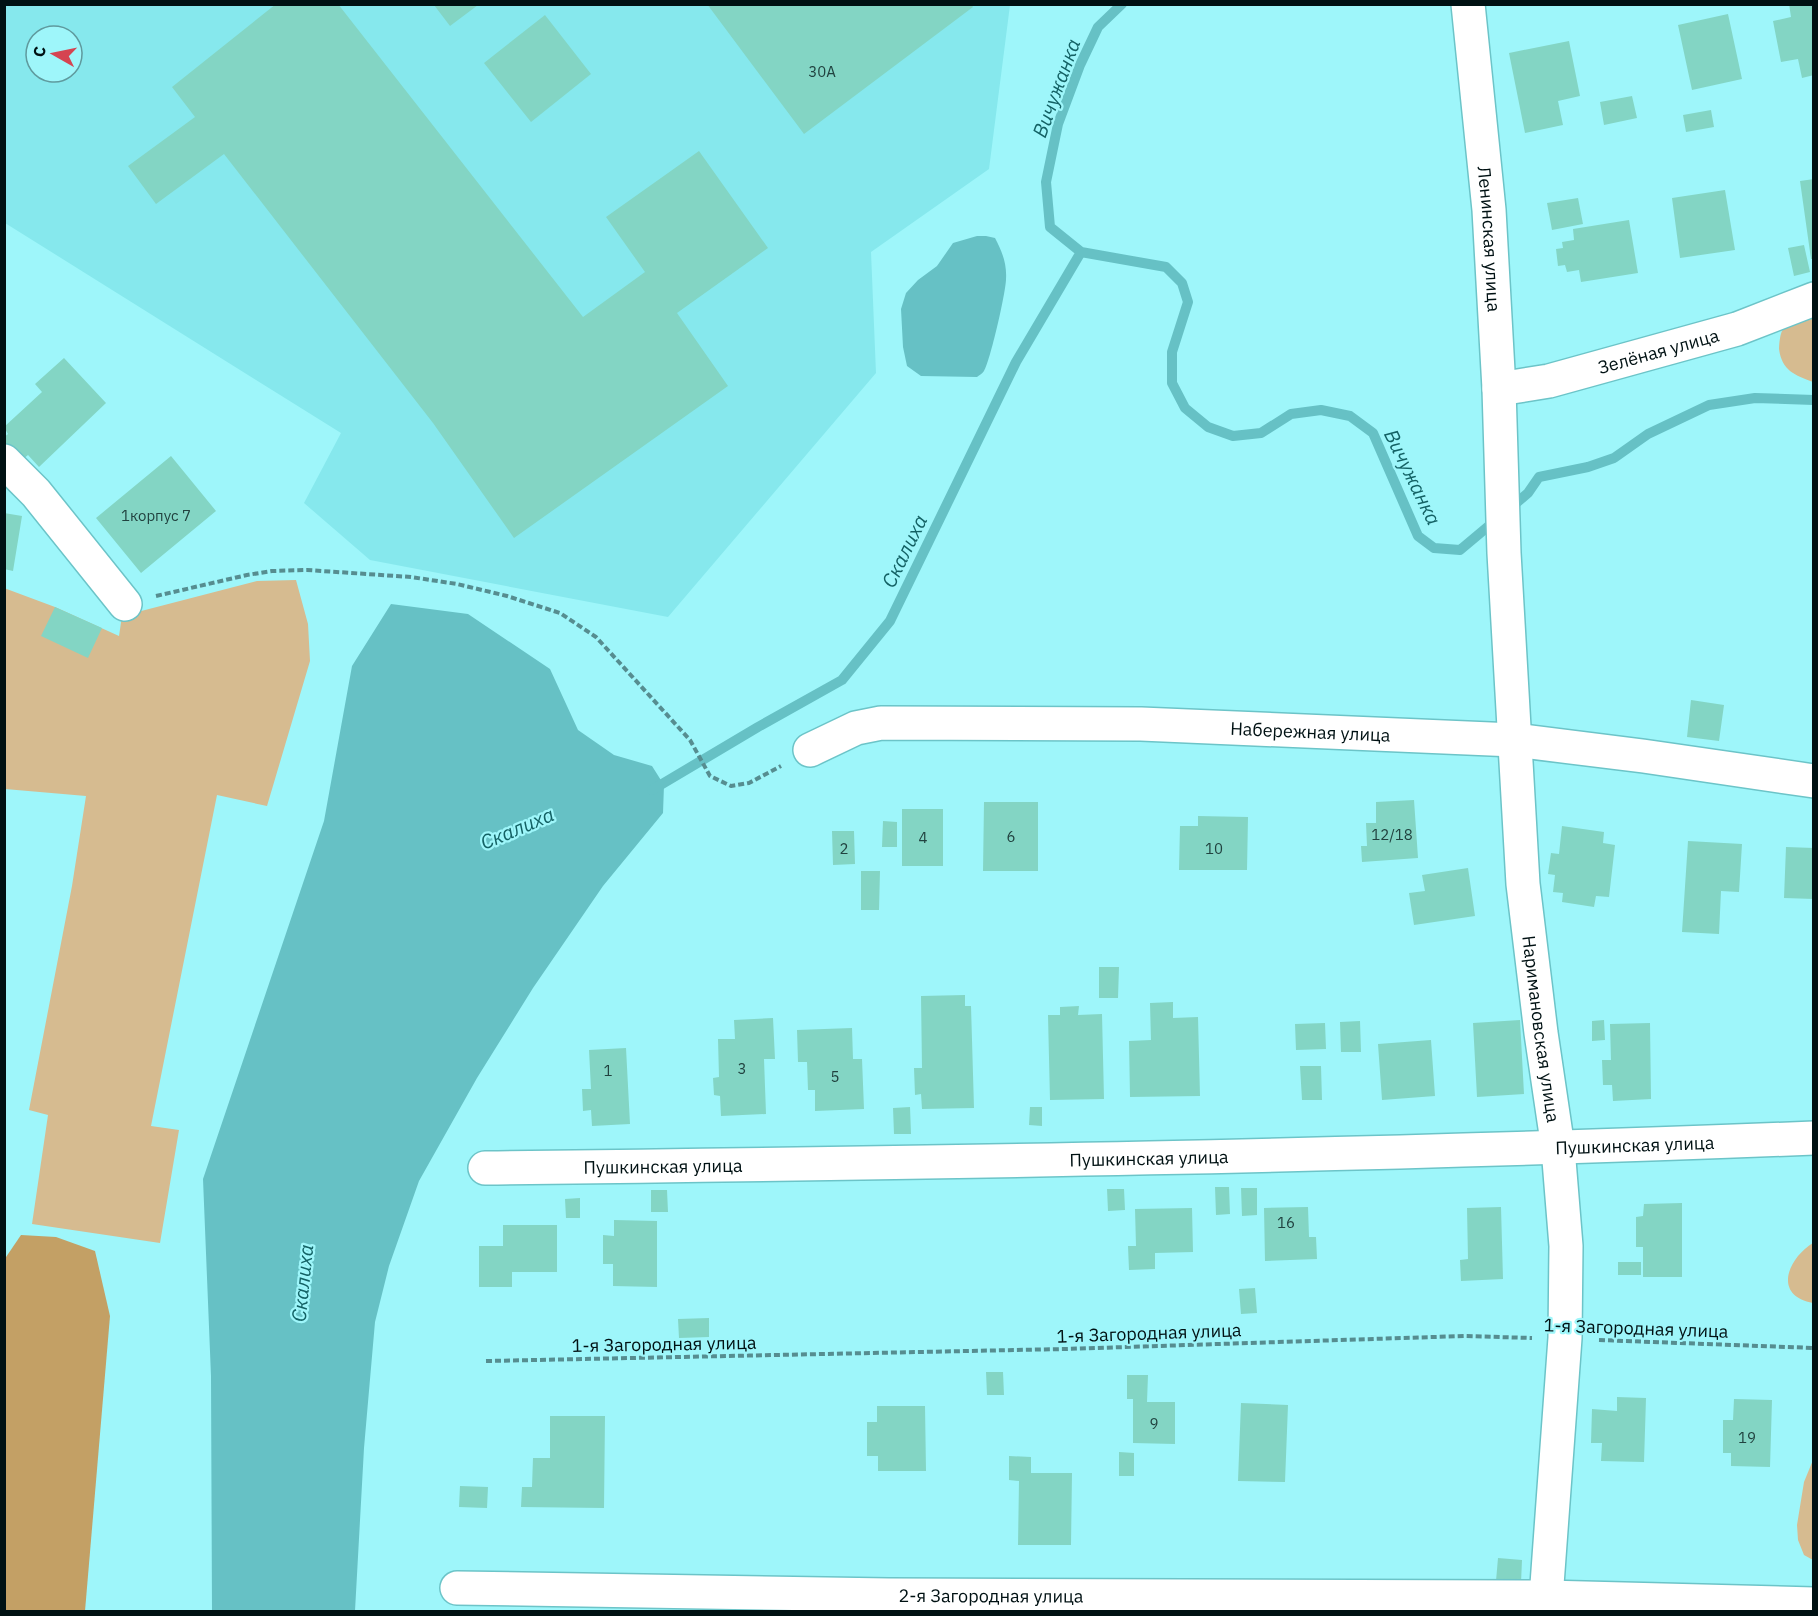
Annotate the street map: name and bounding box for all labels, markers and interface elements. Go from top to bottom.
north arrow [24,24,84,84]
water label: Вичужанка [1026,35,1086,141]
text: С [28,45,50,58]
house number: 30А [808,62,836,81]
street label: Ленинская улица [1473,165,1506,313]
street label: Зелёная улица [1595,323,1722,378]
water label: Вичужанка [1378,425,1448,529]
house number: 1корпус 7 [121,506,191,525]
water label: Скалиха [875,510,933,592]
street label: Набережная улица [1230,716,1391,746]
water label: Скалиха [476,800,558,856]
house number: 12/18 [1371,825,1413,844]
house number: 6 [1006,827,1016,846]
house number: 4 [918,828,928,847]
house number: 2 [839,839,849,858]
house number: 10 [1205,839,1223,858]
street label: Наримановская улица [1518,934,1566,1124]
house number: 3 [737,1059,747,1078]
house number: 1 [603,1061,613,1080]
house number: 5 [830,1067,840,1086]
street label: Пушкинская улица [1555,1130,1715,1159]
street label: Пушкинская улица [1069,1145,1229,1171]
street label: Пушкинская улица [583,1153,743,1178]
house number: 16 [1277,1213,1295,1232]
water label: Скалиха [285,1243,319,1323]
street label: 1-я Загородная улица [1543,1313,1729,1343]
street label: 1-я Загородная улица [1056,1318,1242,1348]
street label: 1-я Загородная улица [571,1331,757,1357]
house number: 9 [1149,1414,1159,1433]
house number: 19 [1738,1428,1756,1447]
street label: 2-я Загородная улица [898,1584,1084,1607]

